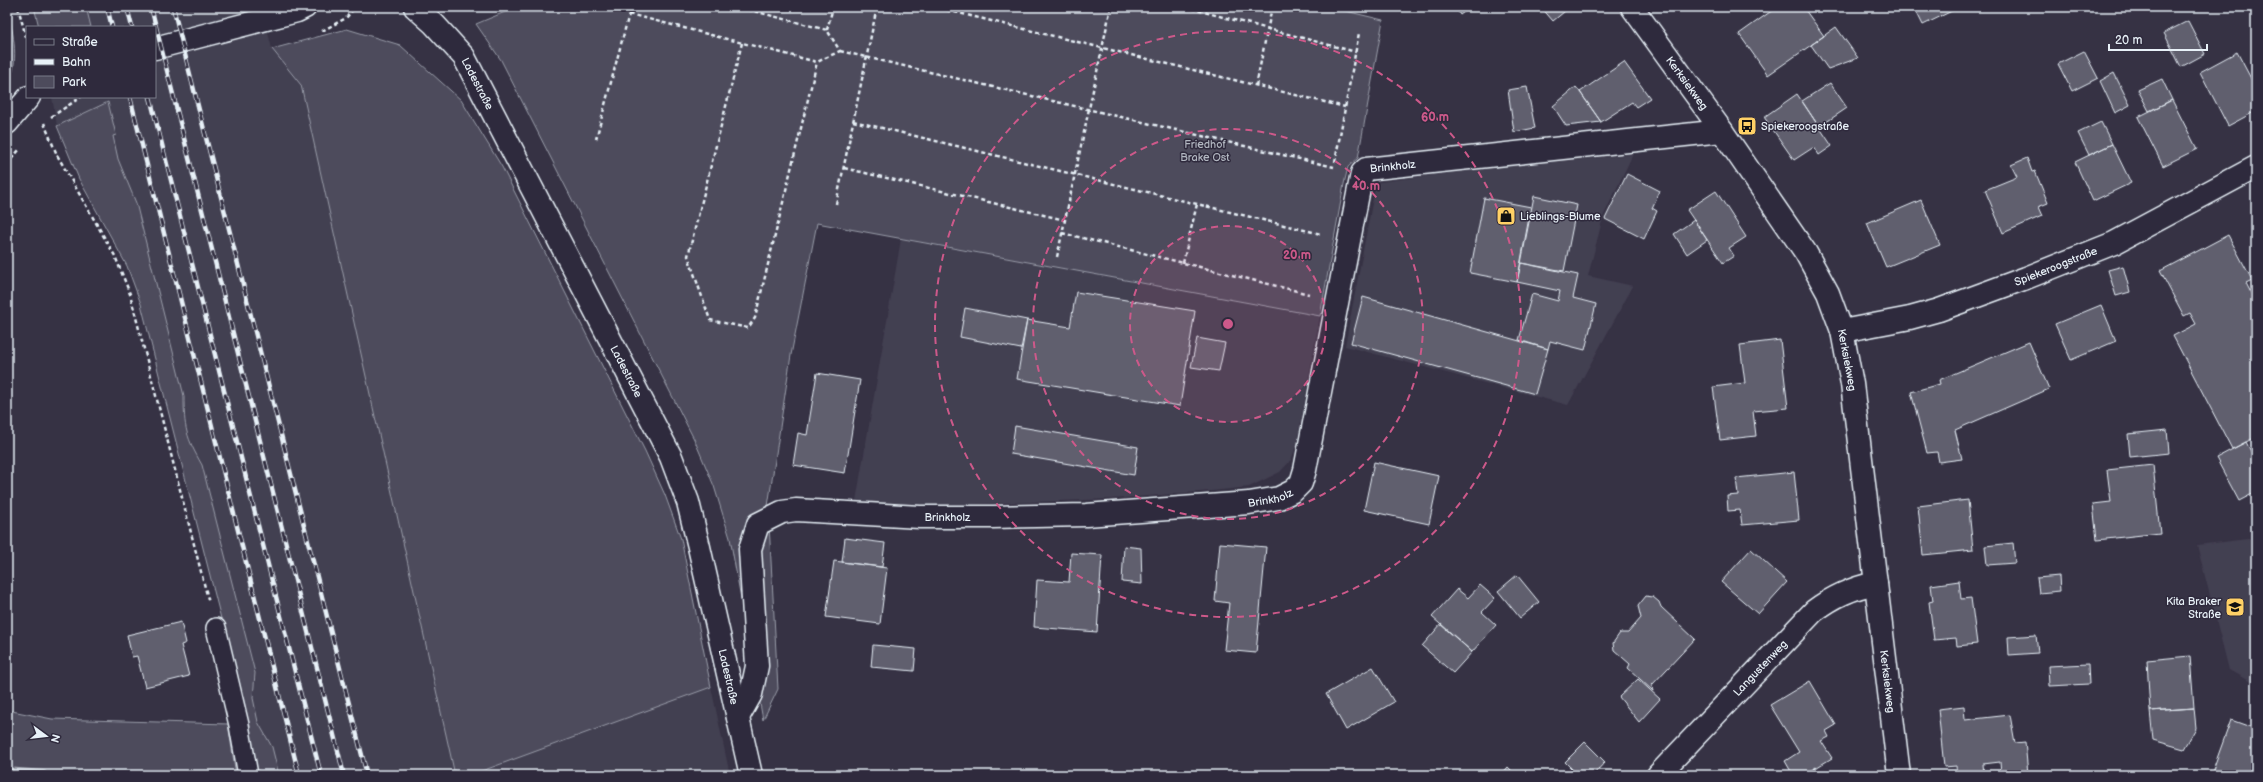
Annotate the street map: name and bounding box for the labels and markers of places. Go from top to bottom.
bus stop icon: Spiekeroogstraße [1736,115,1758,137]
place label: Spiekeroogstraße [1761,120,1849,133]
shop icon: Lieblings-Blume [1495,205,1517,227]
place label: Lieblings-Blume [1520,210,1601,223]
centre of rings [1221,317,1235,331]
place label: Kita Braker Straße [2166,595,2222,621]
school or university icon: Kita Braker Straße [2224,596,2246,618]

